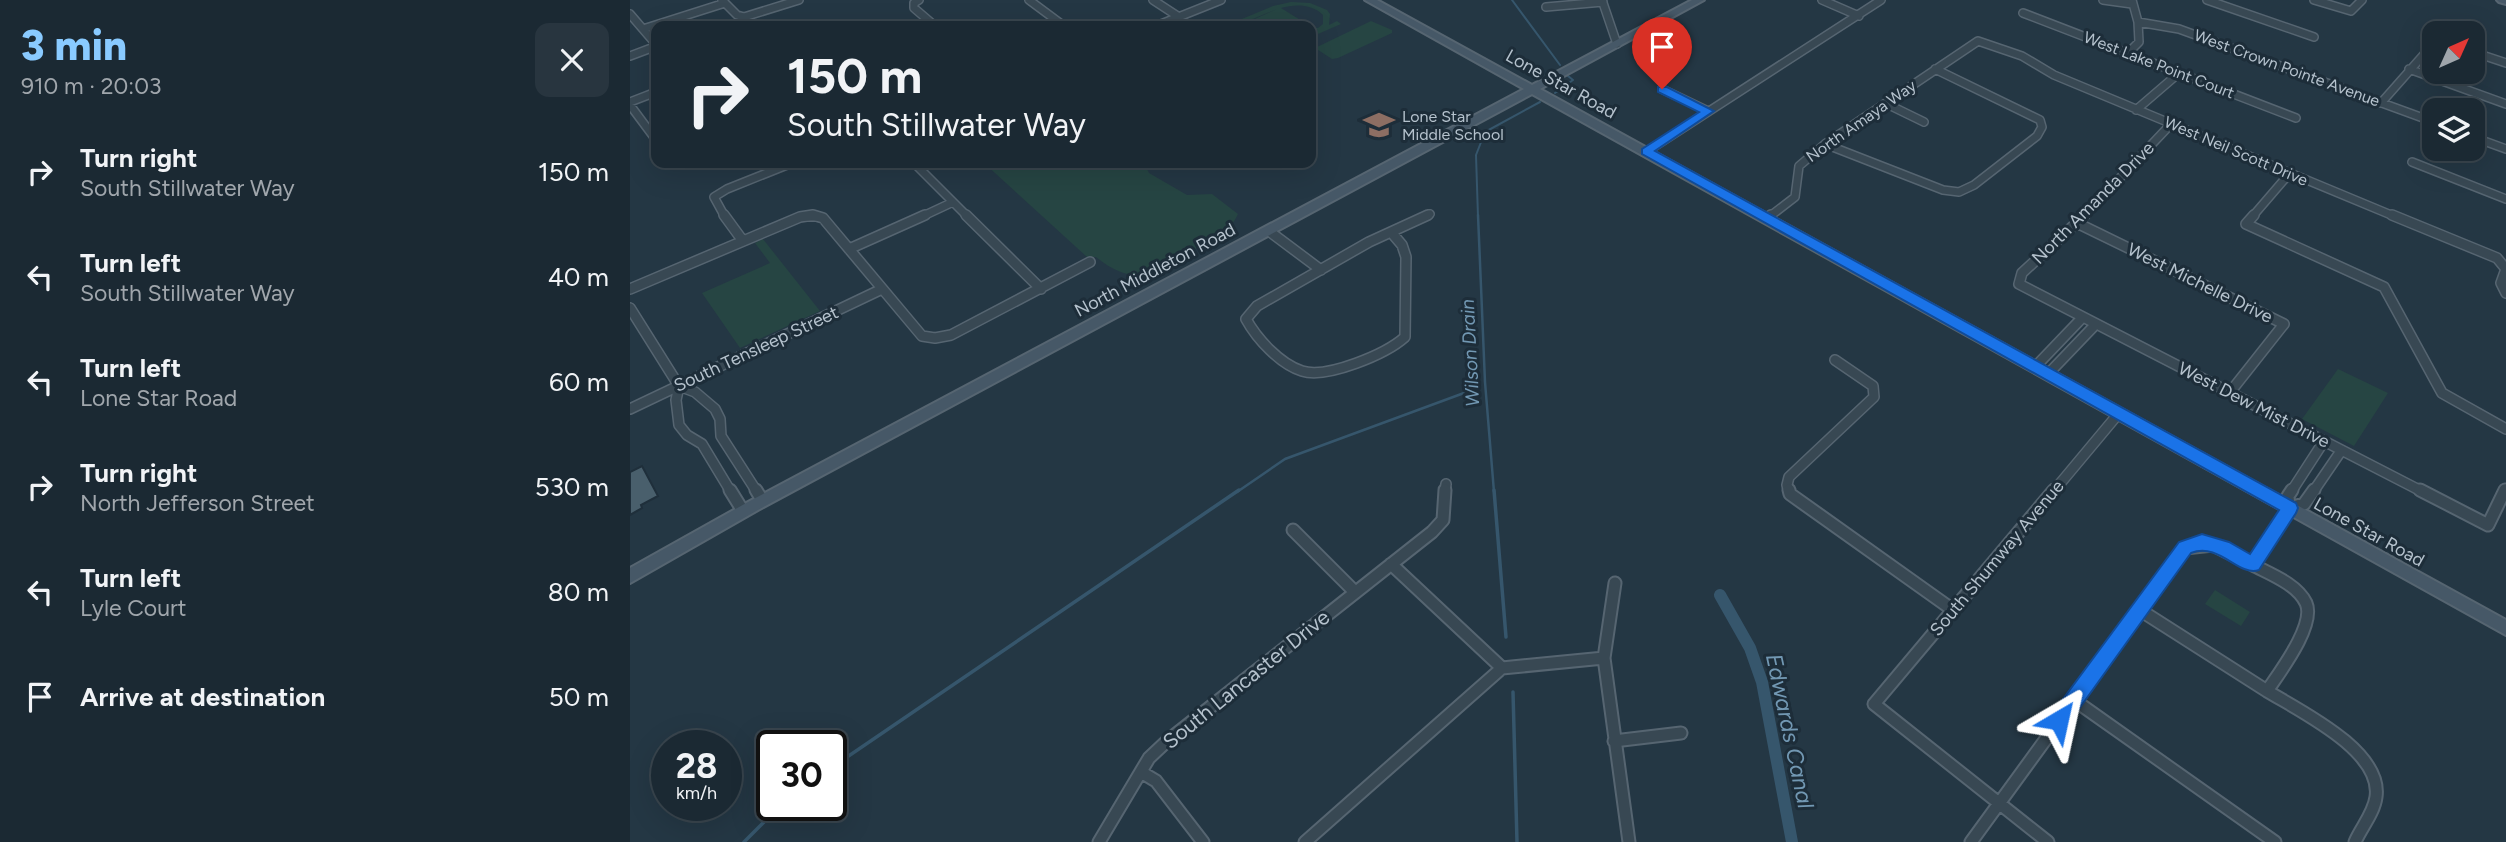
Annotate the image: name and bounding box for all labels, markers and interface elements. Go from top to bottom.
pin [1632,17,1692,89]
text: 3 min [21,20,127,71]
north arrow [2422,21,2485,84]
map controls [2422,21,2485,161]
button: close [535,23,609,97]
street label: West Crown Pointe Avenue [2192,26,2383,111]
street label: West Lake Point Court [2081,27,2237,103]
icon: arrive [1643,28,1681,66]
street label: Lone Star Road [1502,45,1620,123]
text: 150 m [787,46,922,105]
icon: right [672,49,763,140]
text: 910 m · 20:03 [21,72,161,100]
street label: North Amaya Way [1802,76,1920,166]
button: layers [2422,98,2485,161]
text: South Stillwater Way [787,106,1086,144]
place label: Lone Star Middle School [1402,107,1504,144]
school or university icon: Lone Star Middle School [1362,108,1396,142]
street label: West Neil Scott Drive [2161,112,2311,190]
street label: North Amanda Drive [2027,137,2159,269]
text: Turn right [80,142,197,174]
icon: right [21,153,59,191]
text: 150 m [538,156,609,188]
text: South Stillwater Way [80,174,295,202]
street label: North Middleton Road [1071,218,1239,322]
street label: West Michelle Drive [2124,238,2276,328]
text: Turn left [80,247,181,279]
icon: left [21,258,59,296]
text: 40 m [548,261,609,293]
text: South Stillwater Way [80,279,295,307]
water label: Wilson Drain [1456,298,1484,407]
street label: South Tensleep Street [670,301,842,397]
text: Turn left [80,352,181,384]
street label: West Dew Mist Drive [2175,357,2334,453]
icon: left [21,363,59,401]
text: 60 m [549,366,609,398]
text: Lone Star Road [80,384,237,412]
text: Turn right [80,457,197,489]
icon: right [21,468,59,506]
text: 530 m [535,471,609,503]
street label: South Shumway Avenue [1925,475,2069,640]
text: North Jefferson Street [80,489,315,517]
street label: Lone Star Road [2310,493,2428,571]
text: Turn left [80,562,181,594]
icon: left [21,573,59,611]
text: 80 m [548,576,609,608]
text: Lyle Court [80,594,186,622]
street label: South Lancaster Drive [1158,604,1334,754]
water label: Edwards Canal [1760,651,1820,812]
icon: arrive [21,678,59,716]
text: Arrive at destination [80,681,325,713]
text: 50 m [549,681,609,713]
position arrow [2022,683,2096,757]
speed limit sign: 30 [756,730,847,821]
text: 28 [676,745,717,787]
text: km/h [676,782,717,804]

